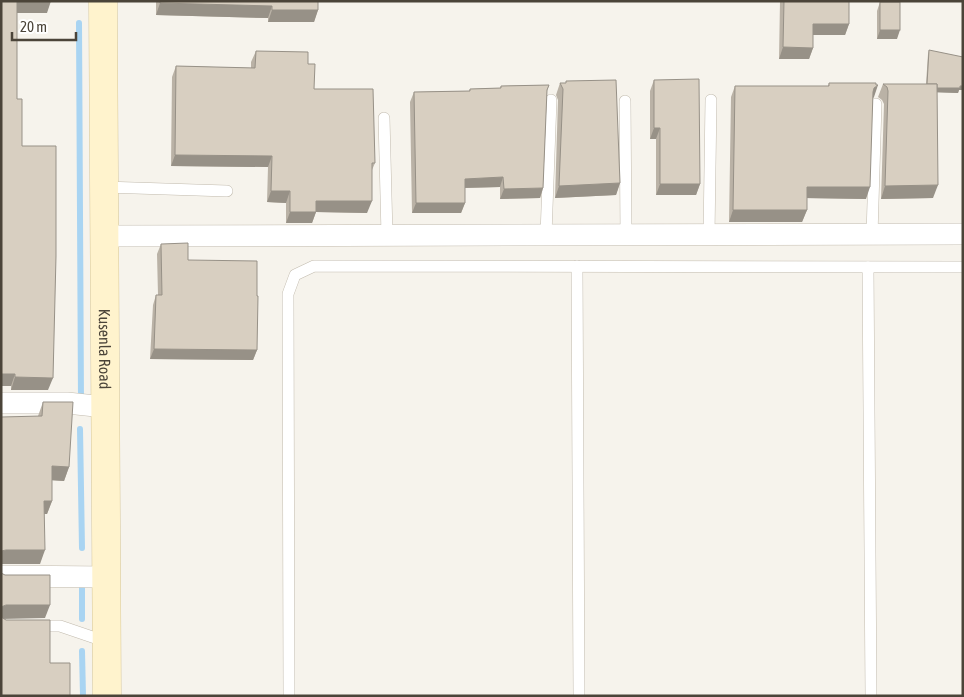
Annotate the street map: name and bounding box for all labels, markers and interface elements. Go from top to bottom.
scale bar [12,10,76,42]
text: 20 m [20,18,47,35]
street label: Kusenla Road [96,309,114,389]

